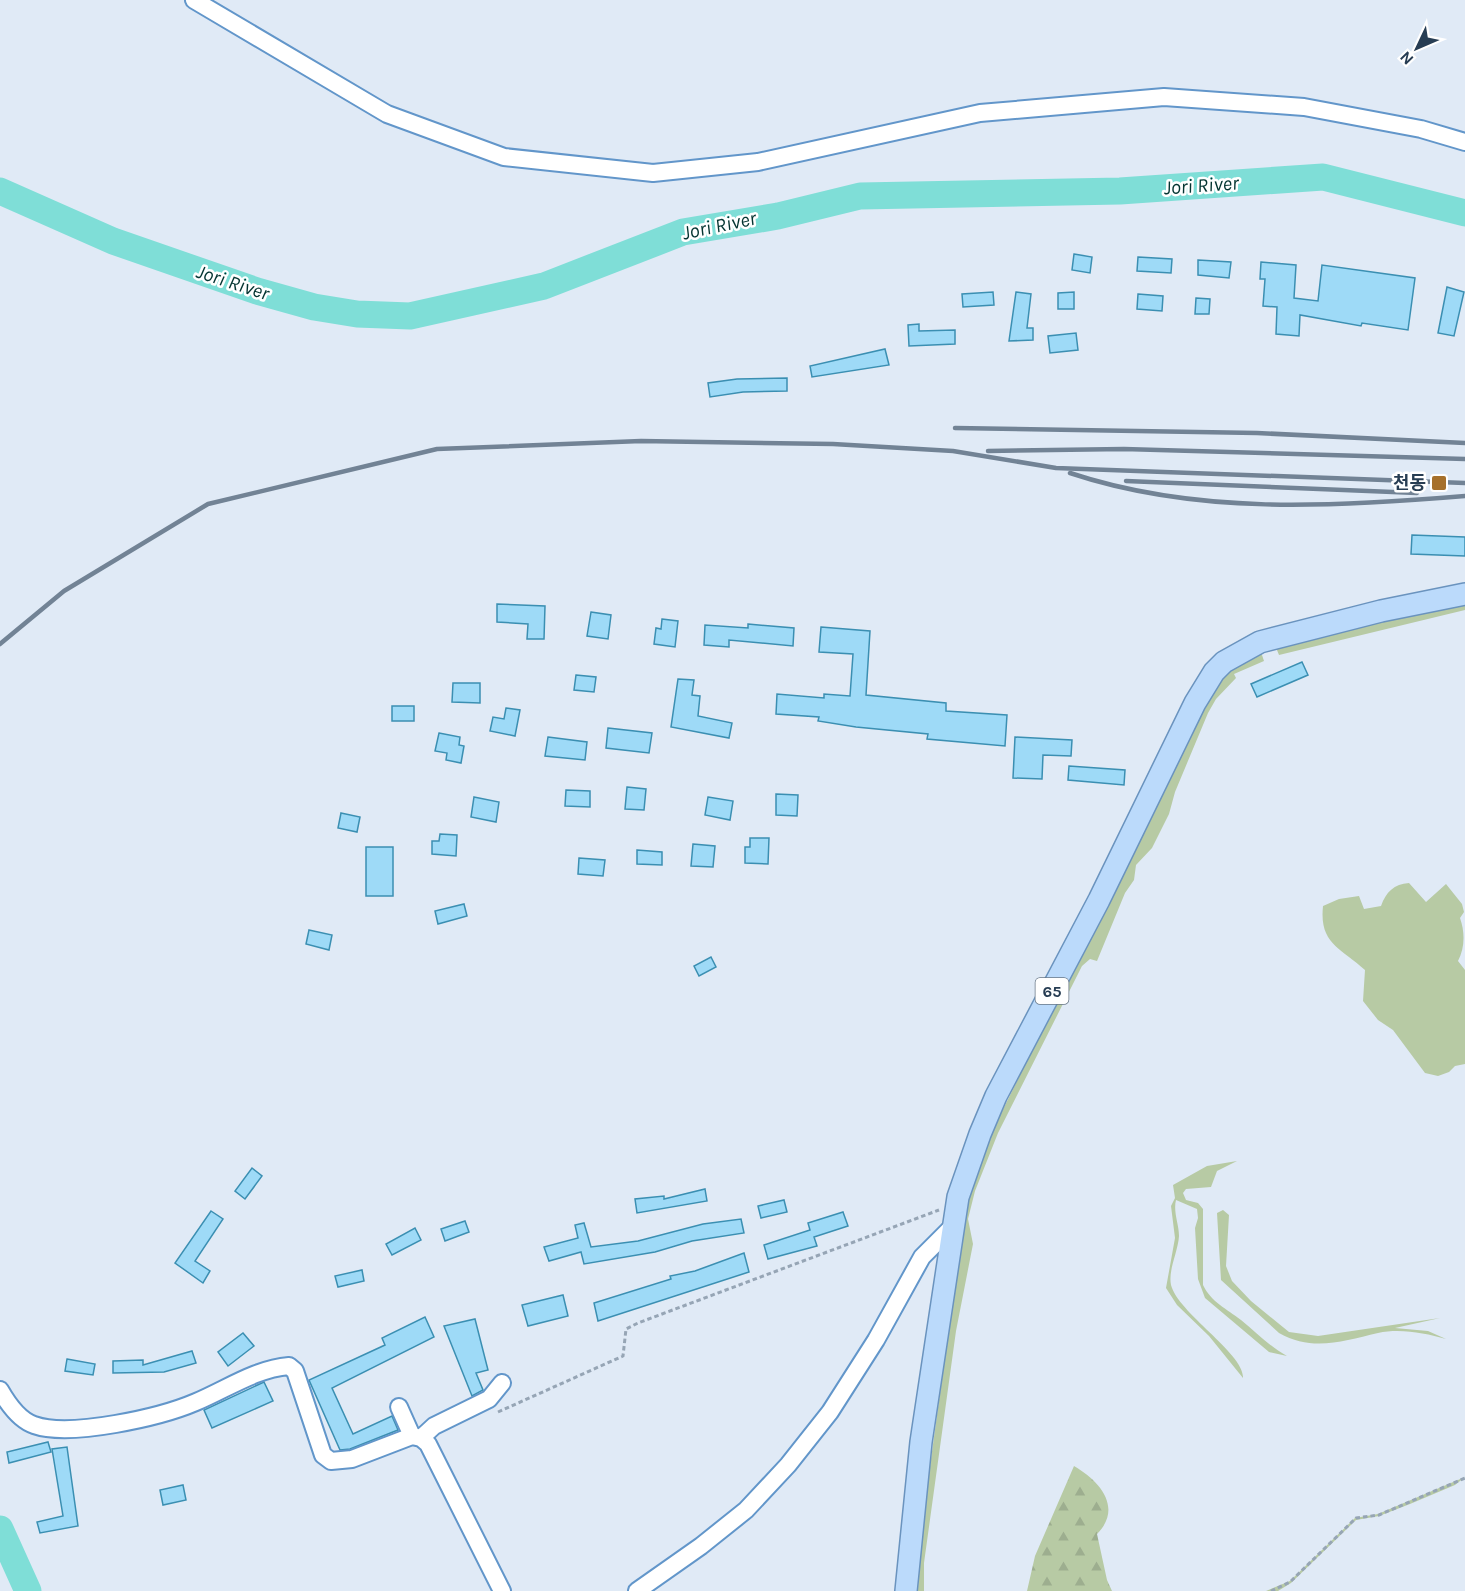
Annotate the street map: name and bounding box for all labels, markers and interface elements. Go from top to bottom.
north arrow [1387,18,1447,78]
text: N [1396,47,1417,69]
water label: Jori River [1163,171,1240,200]
water label: Jori River [680,206,759,245]
water label: Jori River [194,260,273,305]
place label: 천동 [1393,472,1426,494]
marker: 천동 [1430,474,1448,492]
road number: 65 [1036,978,1068,1004]

